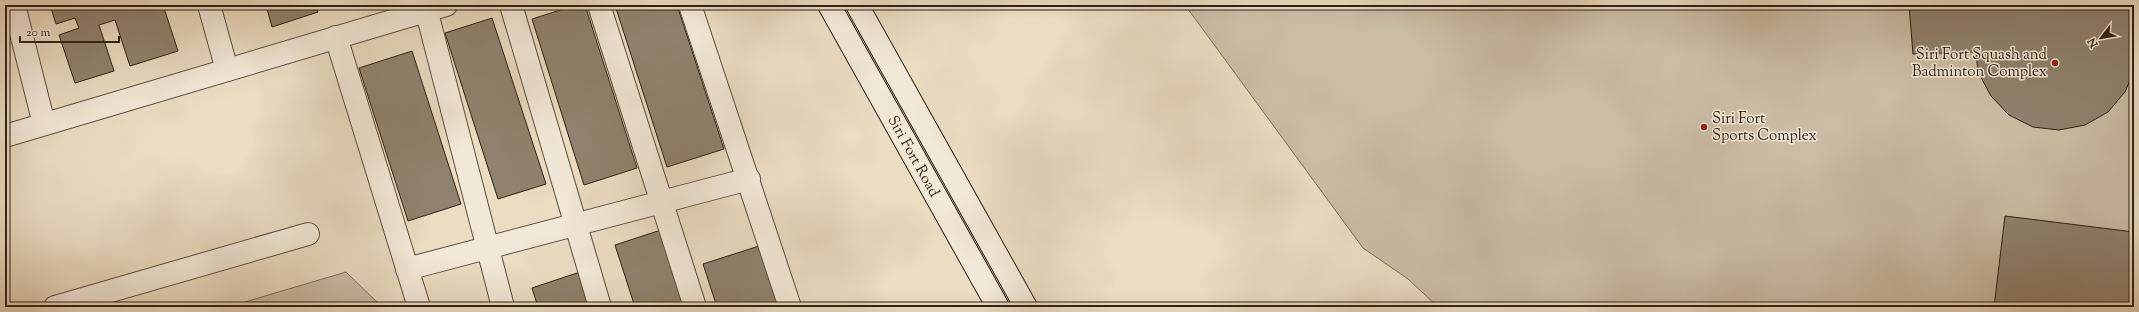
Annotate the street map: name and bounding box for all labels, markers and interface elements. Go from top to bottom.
scale bar [20,18,119,44]
north arrow [2081,18,2121,58]
text: 20 m [26,24,51,42]
text: N [2084,35,2103,51]
place label: Siri Fort Squash and Badminton Complex [1912,45,2048,83]
marker: Siri Fort Squash and Badminton Complex [2050,58,2060,68]
place label: Siri Fort Sports Complex [1712,109,1817,147]
street label: Siri Fort Road [882,112,944,202]
marker: Siri Fort Sports Complex [1699,122,1709,132]

